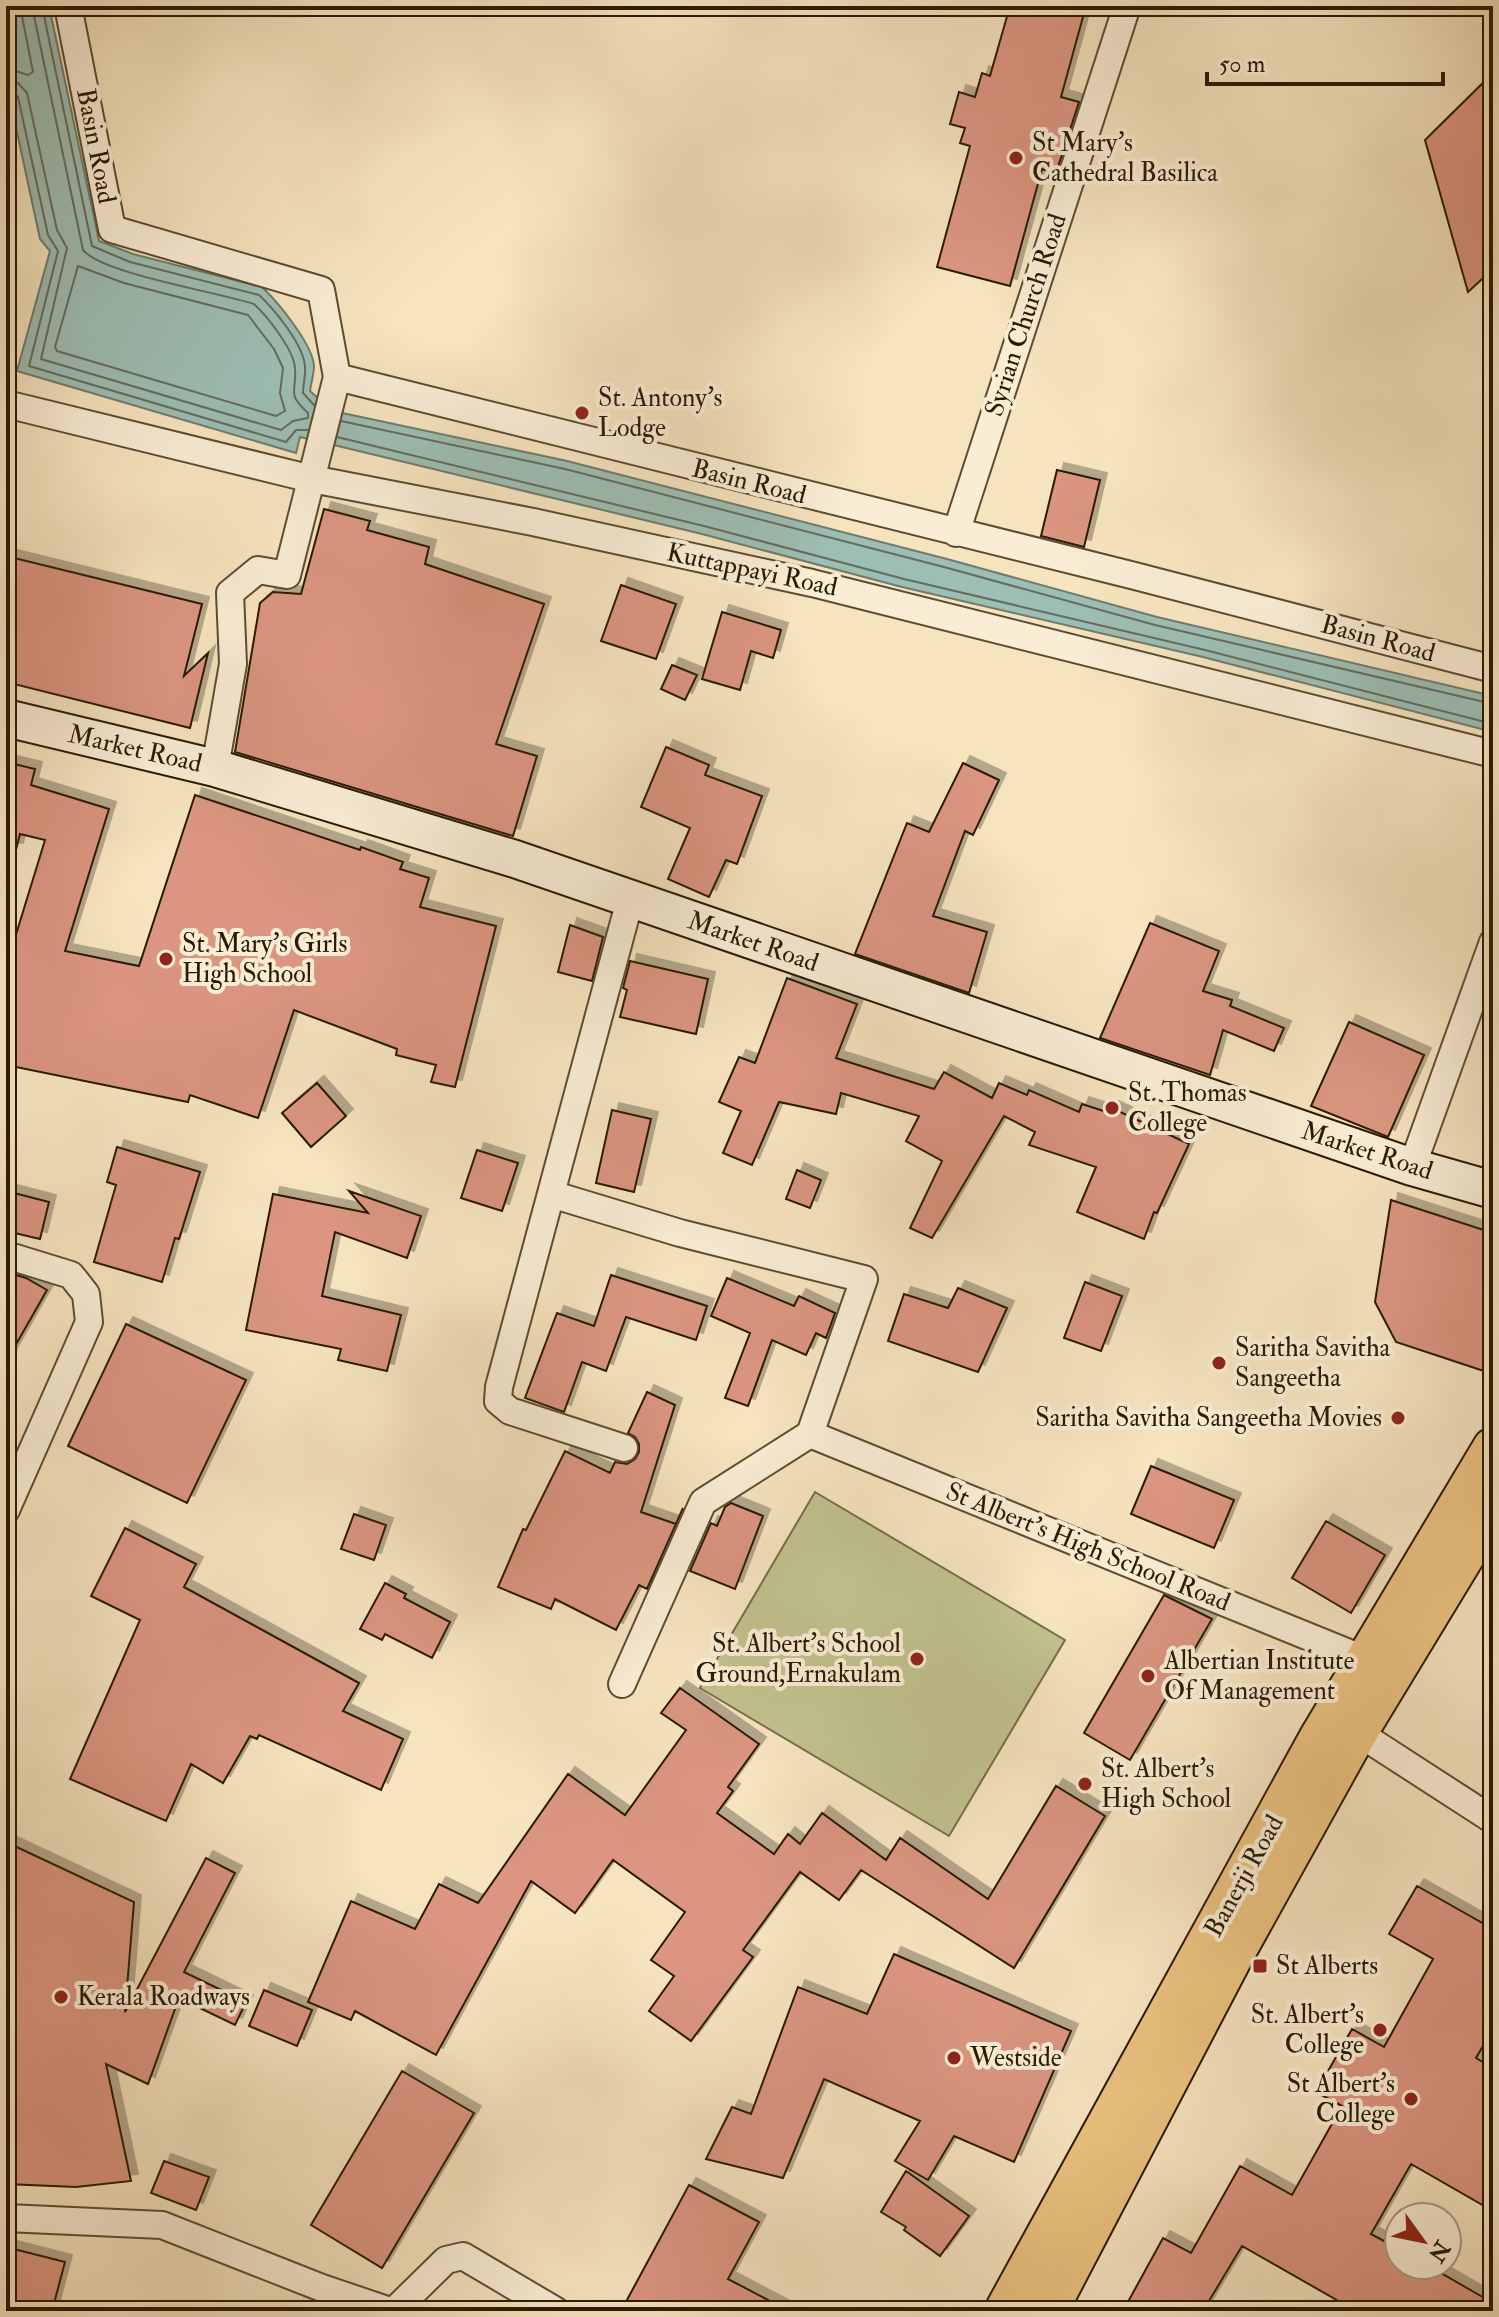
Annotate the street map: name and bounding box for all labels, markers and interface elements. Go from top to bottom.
scale bar [1207,36,1443,86]
text: 50 m [1219,49,1266,80]
street label: Basin Road [69,86,123,207]
place label: St Mary's Cathedral Basilica [1032,127,1218,189]
marker: St Mary's Cathedral Basilica [1007,149,1025,167]
street label: Syrian Church Road [978,209,1074,420]
place label: St. Antony's Lodge [598,382,722,444]
marker: St. Antony's Lodge [573,404,591,422]
street label: Basin Road [688,452,810,512]
street label: Kuttappayi Road [664,536,840,605]
street label: Basin Road [1317,608,1439,670]
street label: Market Road [65,718,205,780]
street label: Market Road [683,905,823,979]
place label: St. Mary's Girls High School [182,928,347,990]
marker: St. Mary's Girls High School [157,950,175,968]
place label: St. Thomas College [1128,1077,1247,1139]
marker: St. Thomas College [1103,1099,1121,1117]
street label: Market Road [1297,1115,1437,1187]
place label: Saritha Savitha Sangeetha [1235,1332,1391,1394]
marker: Saritha Savitha Sangeetha [1210,1354,1228,1372]
place label: Saritha Savitha Sangeetha Movies [1035,1402,1382,1434]
marker: Saritha Savitha Sangeetha Movies [1389,1409,1407,1427]
street label: St Albert's High School Road [941,1475,1235,1619]
place label: St. Albert’s School Ground,Ernakulam [696,1628,901,1690]
place label: Albertian Institute Of Management [1163,1645,1355,1707]
marker: St. Albert’s School Ground,Ernakulam [908,1650,926,1668]
marker: Albertian Institute Of Management [1139,1667,1157,1685]
place label: St. Albert's High School [1101,1753,1232,1815]
marker: St. Albert's High School [1076,1775,1094,1793]
street label: Banerji Road [1197,1809,1291,1943]
place label: St Alberts [1276,1950,1378,1982]
marker: St Alberts [1251,1957,1269,1975]
place label: Kerala Roadways [77,1981,250,2013]
marker: Kerala Roadways [52,1988,70,2006]
place label: St. Albert's College [1251,1999,1364,2061]
marker: St. Albert's College [1371,2021,1389,2039]
place label: Westside [969,2042,1062,2074]
marker: Westside [945,2049,963,2067]
place label: St Albert’s College [1287,2068,1395,2130]
marker: St Albert’s College [1402,2090,1420,2108]
north arrow [1383,2201,1463,2281]
text: N [1422,2235,1457,2267]

